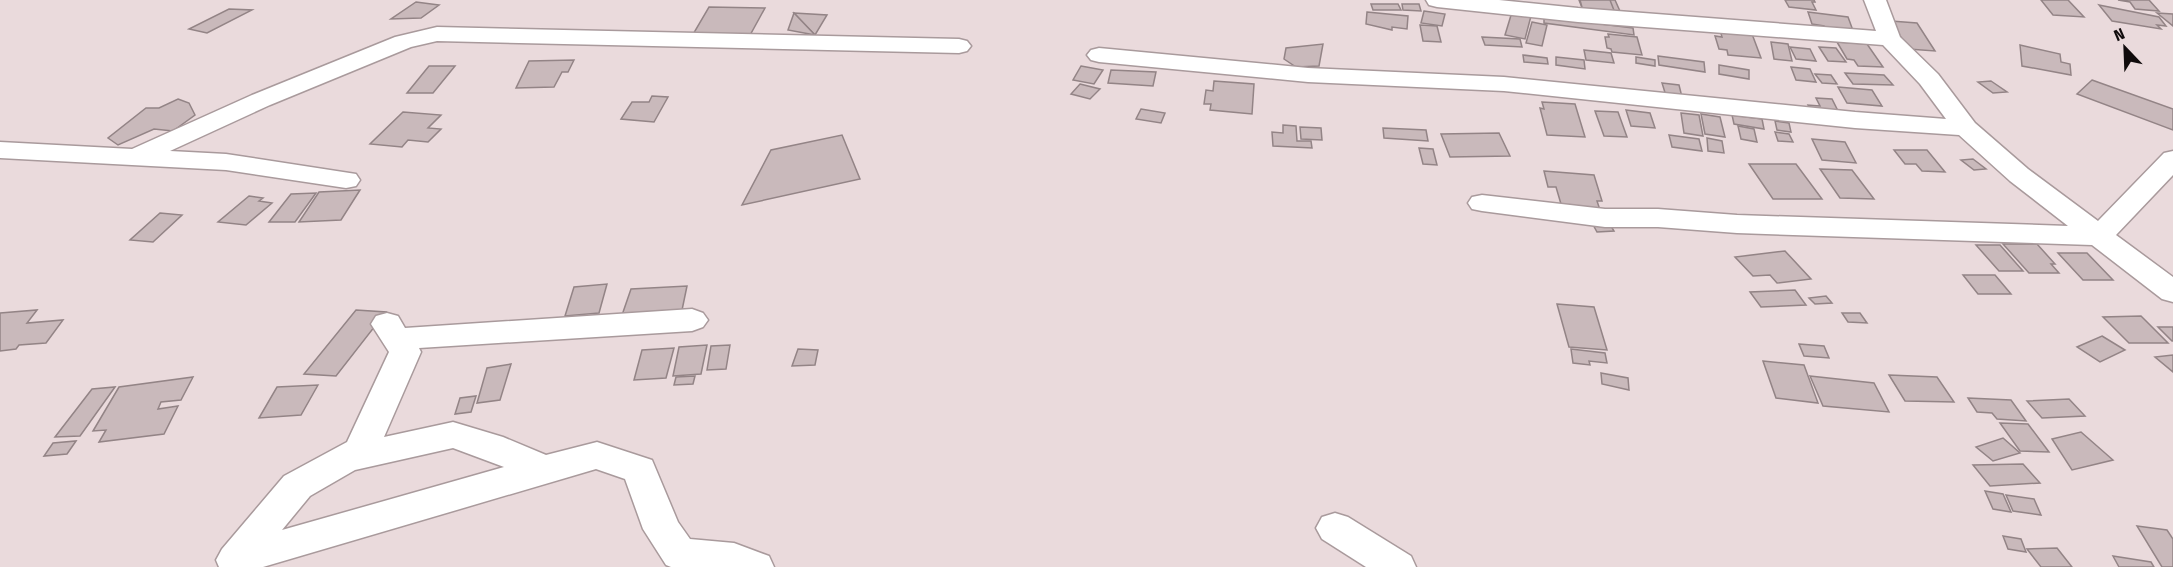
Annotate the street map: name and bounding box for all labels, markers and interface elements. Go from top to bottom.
north arrow [2095,18,2155,78]
text: N [2111,24,2127,45]

